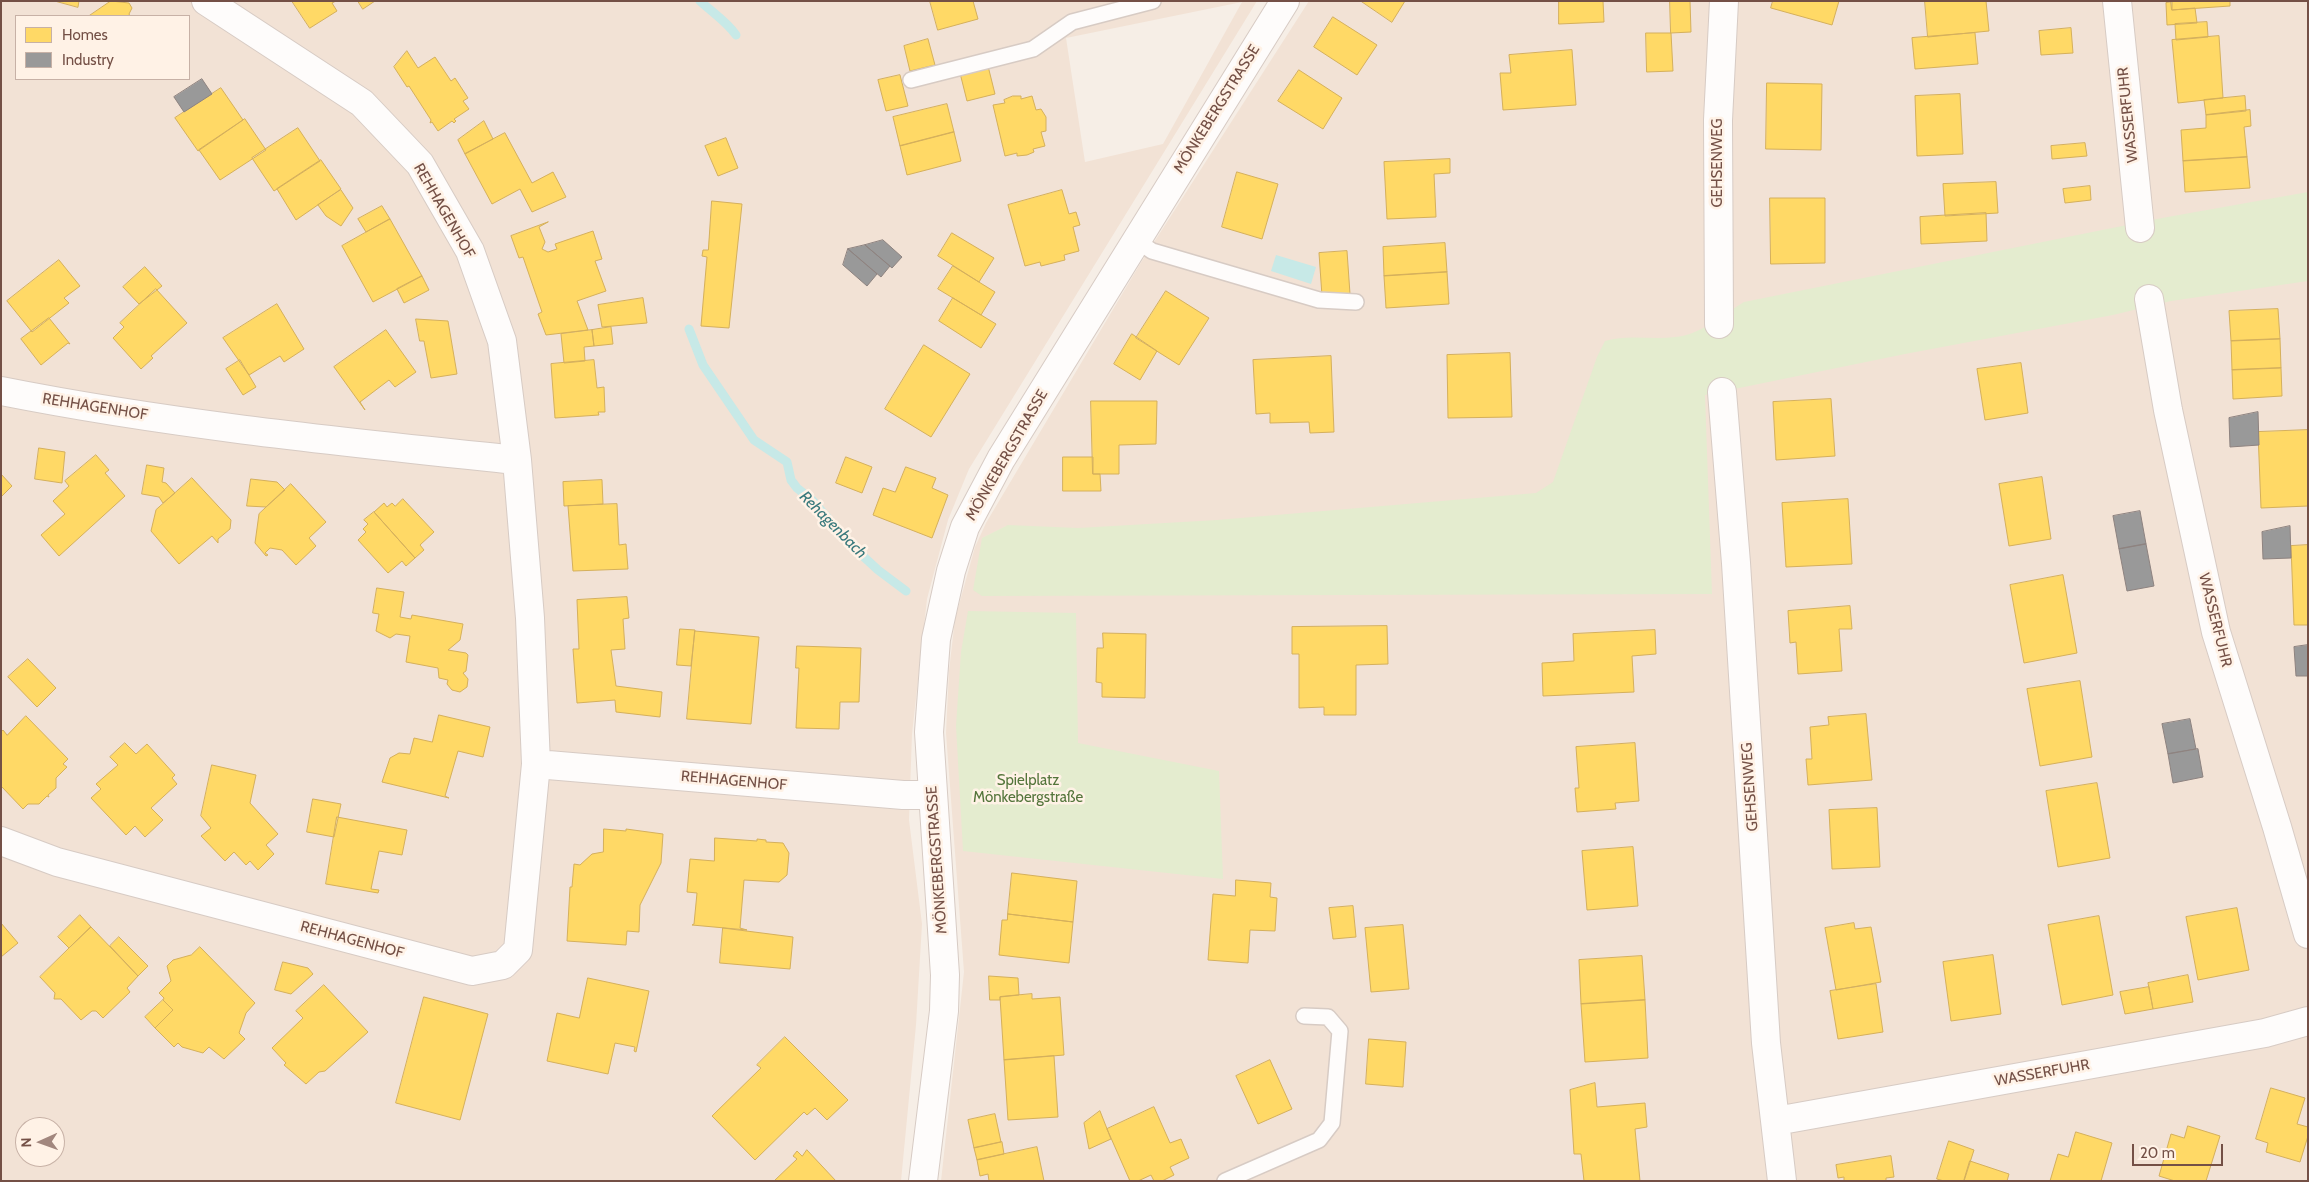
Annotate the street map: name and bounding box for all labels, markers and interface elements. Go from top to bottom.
legend [15,15,190,80]
text: Homes [62,26,108,44]
street label: MÖNKEBERGSTRASSE [1170,41,1264,177]
text: Industry [62,51,114,69]
street label: WASSERFUHR [2114,66,2142,164]
street label: GEHSENWEG [1709,118,1727,208]
street label: REHHAGENHOF [410,160,478,262]
street label: MÖNKEBERGSTRASSE [962,386,1052,524]
street label: REHHAGENHOF [41,390,149,424]
water label: Rehagenbach [795,487,871,563]
street label: WASSERFUHR [2195,571,2235,669]
street label: GEHSENWEG [1738,742,1762,832]
street label: REHHAGENHOF [680,767,788,795]
park label: Spielplatz Mönkebergstraße [973,772,1083,807]
street label: MÖNKEBERGSTRASSE [923,785,951,935]
street label: REHHAGENHOF [298,918,406,962]
street label: WASSERFUHR [1993,1056,2091,1090]
north arrow [15,1117,65,1167]
scale bar [2134,1134,2225,1166]
text: N [17,1137,35,1148]
text: 20 m [2140,1144,2175,1162]

